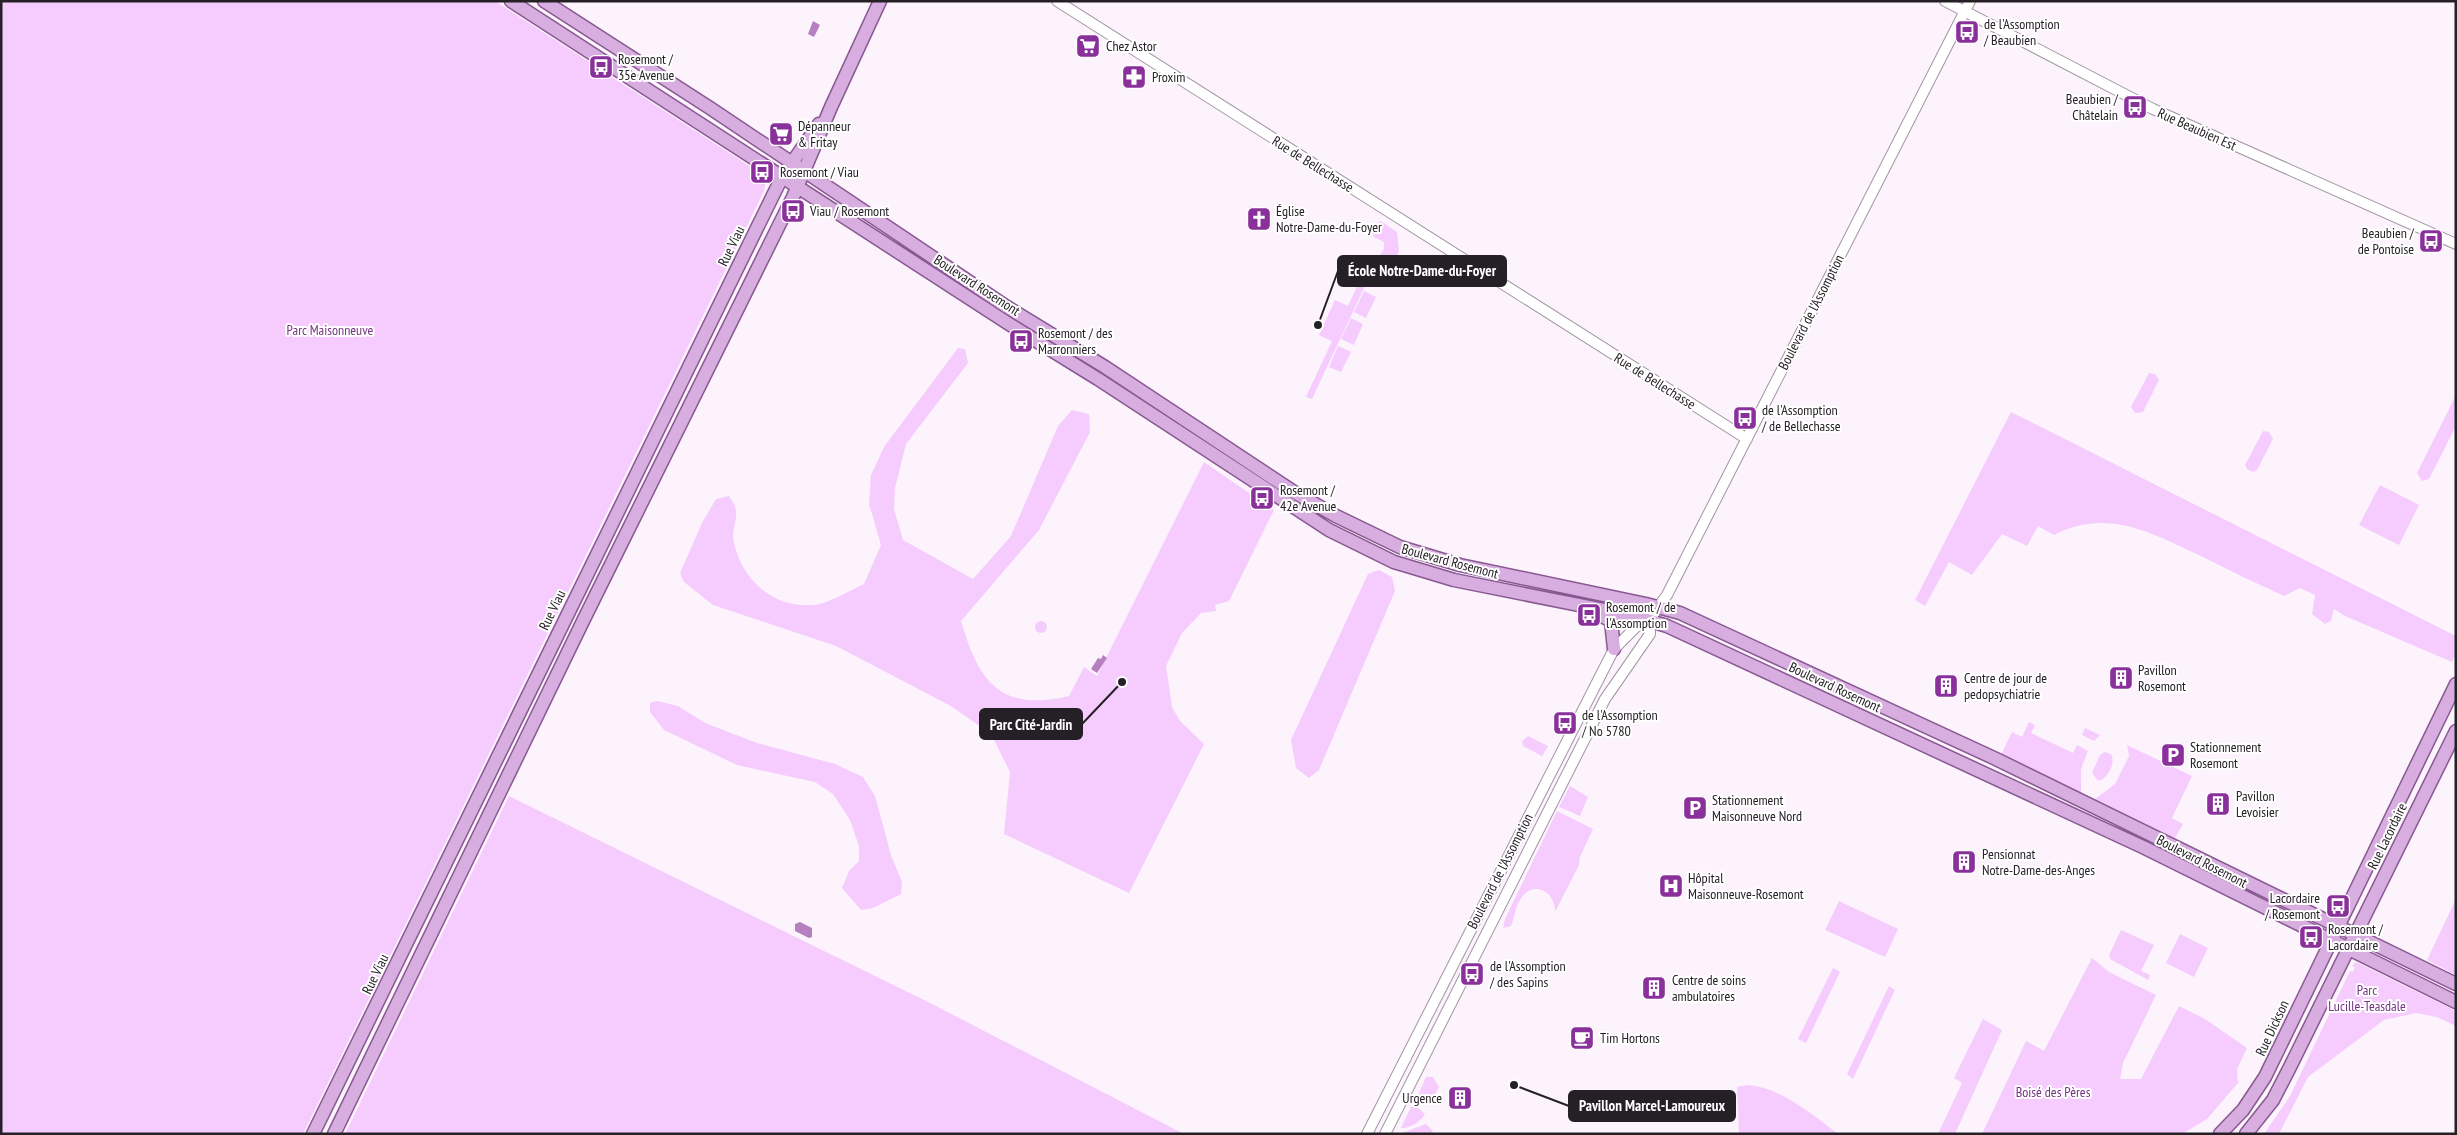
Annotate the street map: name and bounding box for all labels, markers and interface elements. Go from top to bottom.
place label: de l'Assomption / Beaubien [1983,15,2060,49]
bus stop icon: de l'Assomption / Beaubien [1954,19,1980,45]
supermarket icon: Chez Astor [1075,33,1101,59]
place label: Chez Astor [1106,37,1157,55]
place label: Rosemont / 35e Avenue [618,50,675,84]
bus stop icon: Rosemont / 35e Avenue [588,54,614,80]
pharmacy icon: Proxim [1121,64,1147,90]
place label: Proxim [1152,68,1185,86]
place label: Beaubien / Châtelain [2066,90,2119,124]
bus stop icon: Beaubien / Châtelain [2122,94,2148,120]
street label: Rue Beaubien Est [2155,104,2239,154]
place label: Dépanneur & Fritay [798,117,851,151]
supermarket icon: Dépanneur & Fritay [768,121,794,147]
street label: Rue de Bellechasse [1269,132,1357,196]
bus stop icon: Rosemont / Viau [749,159,775,185]
place label: Rosemont / Viau [780,163,859,181]
bus stop icon: Viau / Rosemont [780,198,806,224]
place label: Viau / Rosemont [809,202,889,220]
place label: Église Notre-Dame-du-Foyer [1276,202,1382,236]
church icon: Église Notre-Dame-du-Foyer [1246,206,1272,232]
street label: Rue Viau [714,223,748,269]
place label: Beaubien / de Pontoise [2358,224,2415,258]
bus stop icon: Beaubien / de Pontoise [2418,228,2444,254]
street label: Boulevard Rosemont [930,250,1024,320]
street label: Boulevard de l'Assomption [1774,251,1848,373]
callout: École Notre-Dame-du-Foyer [1338,256,1506,286]
text: École Notre-Dame-du-Foyer [1348,261,1497,280]
park label: Parc Maisonneuve [287,321,374,339]
place label: Rosemont / des Marronniers [1038,324,1113,358]
bus stop icon: Rosemont / des Marronniers [1008,328,1034,354]
street label: Rue de Bellechasse [1611,349,1699,413]
place label: de l'Assomption / de Bellechasse [1761,401,1841,435]
bus stop icon: de l'Assomption / de Bellechasse [1732,405,1758,431]
place label: Rosemont / 42e Avenue [1280,481,1337,515]
bus stop icon: Rosemont / 42e Avenue [1249,485,1275,511]
street label: Boulevard Rosemont [1400,539,1500,583]
street label: Rue Viau [535,587,569,633]
place label: Rosemont / de l'Assomption [1606,598,1676,632]
bus stop icon: Rosemont / de l'Assomption [1576,602,1602,628]
street label: Boulevard Rosemont [1786,658,1884,716]
place label: Pavillon Rosemont [2138,661,2186,695]
building icon: Pavillon Rosemont [2108,665,2134,691]
place label: Centre de jour de pedopsychiatrie [1964,669,2047,703]
building icon: Centre de jour de pedopsychiatrie [1933,673,1959,699]
place label: de l'Assomption / No 5780 [1581,706,1658,740]
callout: Parc Cité-Jardin [980,709,1082,739]
bus stop icon: de l'Assomption / No 5780 [1552,710,1578,736]
text: Parc Cité-Jardin [990,715,1072,734]
place label: Stationnement Rosemont [2190,738,2261,772]
parking icon: Stationnement Rosemont [2160,742,2186,768]
place label: Pavillon Levoisier [2236,787,2279,821]
place label: Stationnement Maisonneuve Nord [1712,791,1802,825]
building icon: Pavillon Levoisier [2205,791,2231,817]
parking icon: Stationnement Maisonneuve Nord [1682,795,1708,821]
street label: Rue Lacordaire [2363,800,2411,872]
street label: Boulevard de l'Assomption [1463,810,1537,932]
street label: Boulevard Rosemont [2154,830,2250,892]
place label: Pensionnat Notre-Dame-des-Anges [1982,845,2095,879]
building icon: Pensionnat Notre-Dame-des-Anges [1951,849,1977,875]
place label: Hôpital Maisonneuve-Rosemont [1688,869,1804,903]
hospital icon: Hôpital Maisonneuve-Rosemont [1658,873,1684,899]
place label: Lacordaire / Rosemont [2264,889,2320,923]
bus stop icon: Lacordaire / Rosemont [2325,893,2351,919]
place label: Rosemont / Lacordaire [2328,920,2384,954]
bus stop icon: Rosemont / Lacordaire [2298,924,2324,950]
street label: Rue Viau [358,951,392,997]
place label: de l'Assomption / des Sapins [1489,957,1566,991]
bus stop icon: de l'Assomption / des Sapins [1459,961,1485,987]
place label: Centre de soins ambulatoires [1672,971,1746,1005]
building icon: Centre de soins ambulatoires [1641,975,1667,1001]
park label: Parc Lucille-Teasdale [2328,981,2406,1015]
street label: Rue Dickson [2251,997,2293,1059]
cafe icon: Tim Hortons [1569,1025,1595,1051]
place label: Tim Hortons [1600,1029,1660,1047]
park label: Boisé des Pères [2016,1083,2091,1101]
building icon: Urgence [1447,1085,1473,1111]
place label: Urgence [1402,1089,1442,1107]
callout: Pavillon Marcel-Lamoureux [1569,1091,1735,1121]
text: Pavillon Marcel-Lamoureux [1579,1096,1726,1115]

